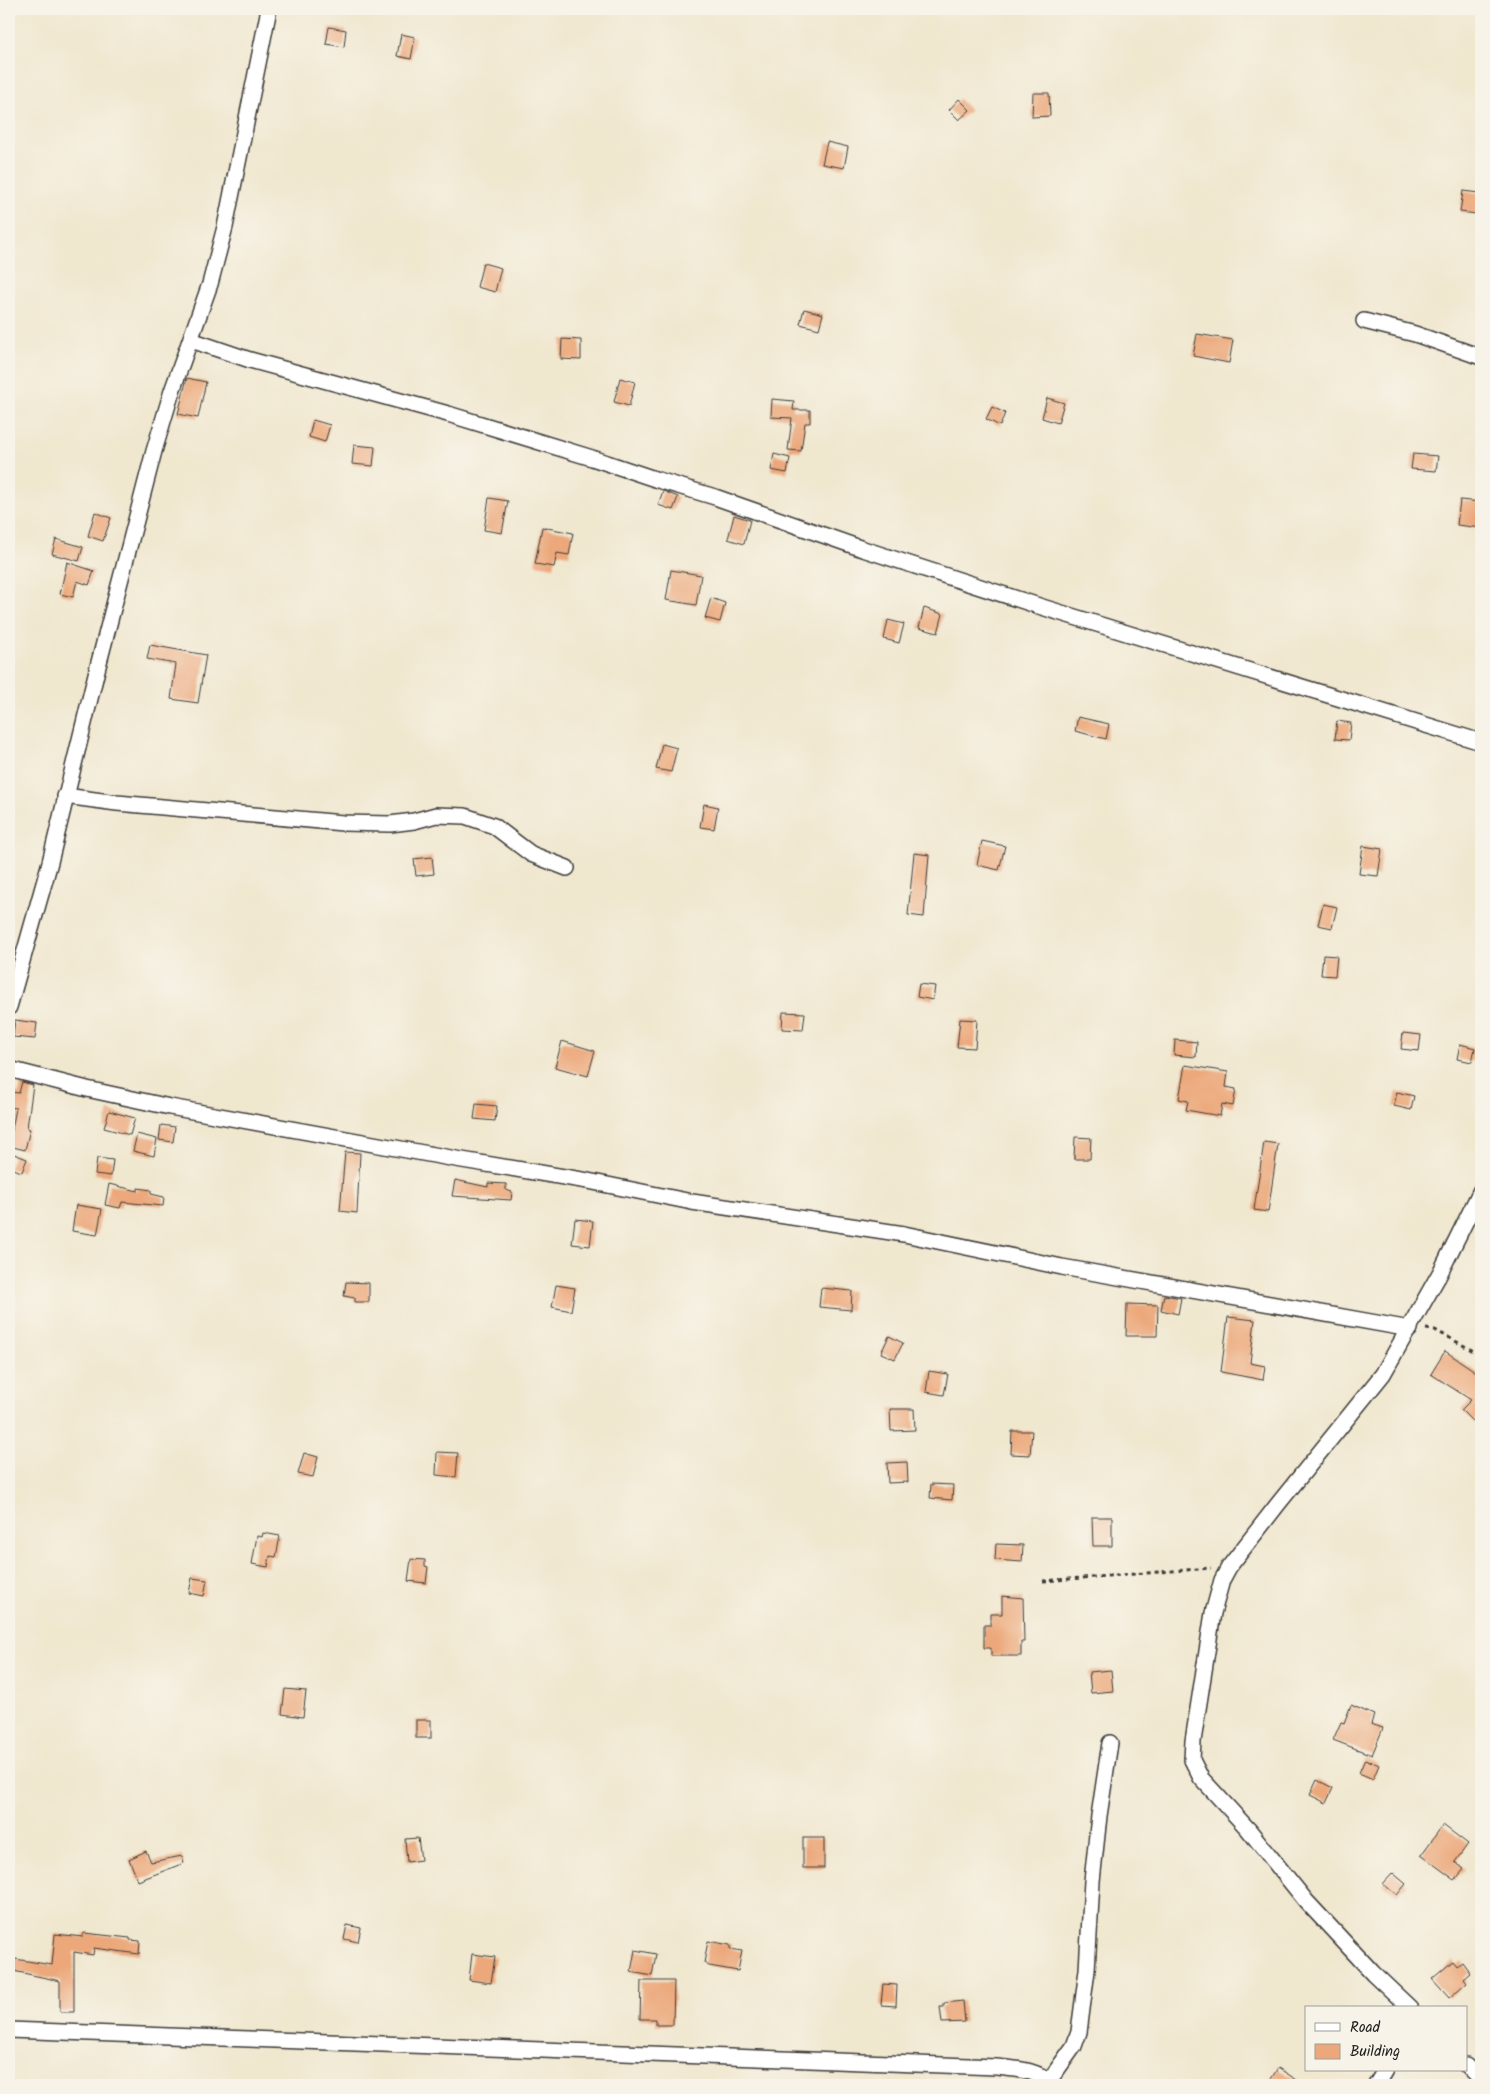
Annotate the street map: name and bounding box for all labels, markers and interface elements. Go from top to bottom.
legend [1305,2006,1468,2072]
text: Road [1350,2016,1381,2040]
text: Building [1350,2040,1400,2064]

